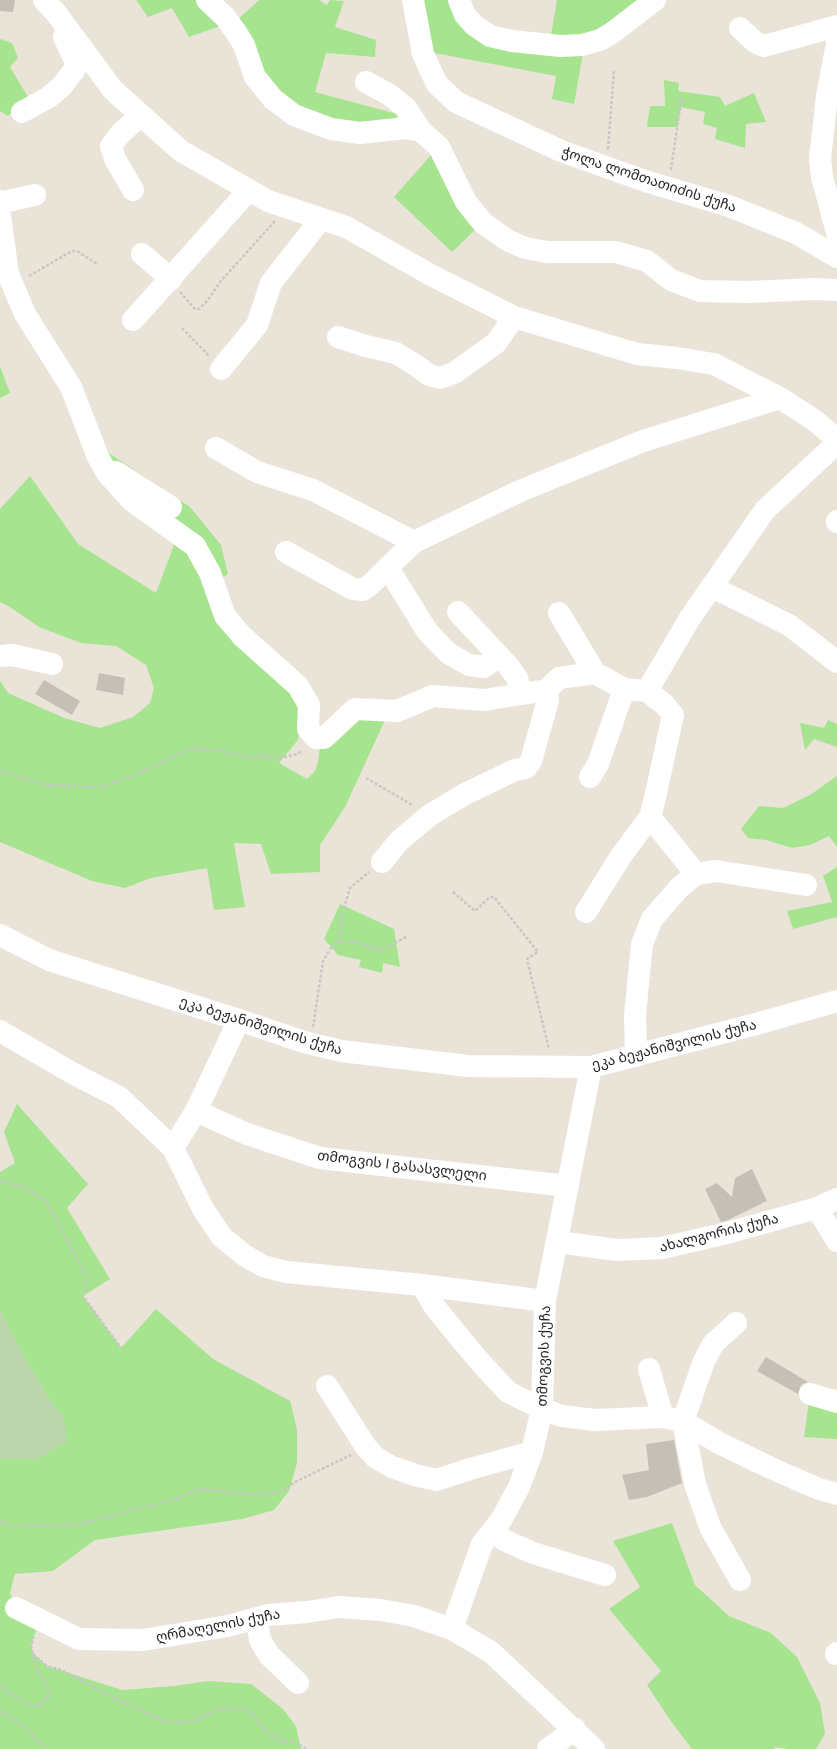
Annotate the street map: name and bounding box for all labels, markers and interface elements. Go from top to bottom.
street label: ჭოლა ლომთათიძის ქუჩა [560,144,738,216]
street label: ეკა ბეჟანიშვილის ქუჩა [178,993,344,1059]
street label: ეკა ბეჟანიშვილის ქუჩა [590,1016,758,1074]
street label: თმოგვის I გასასვლელი [316,1147,488,1185]
street label: ახალგორის ქუჩა [658,1210,780,1256]
street label: თმოგვის ქუჩა [534,1305,554,1407]
street label: ღრმაღელის ქუჩა [155,1606,281,1646]

